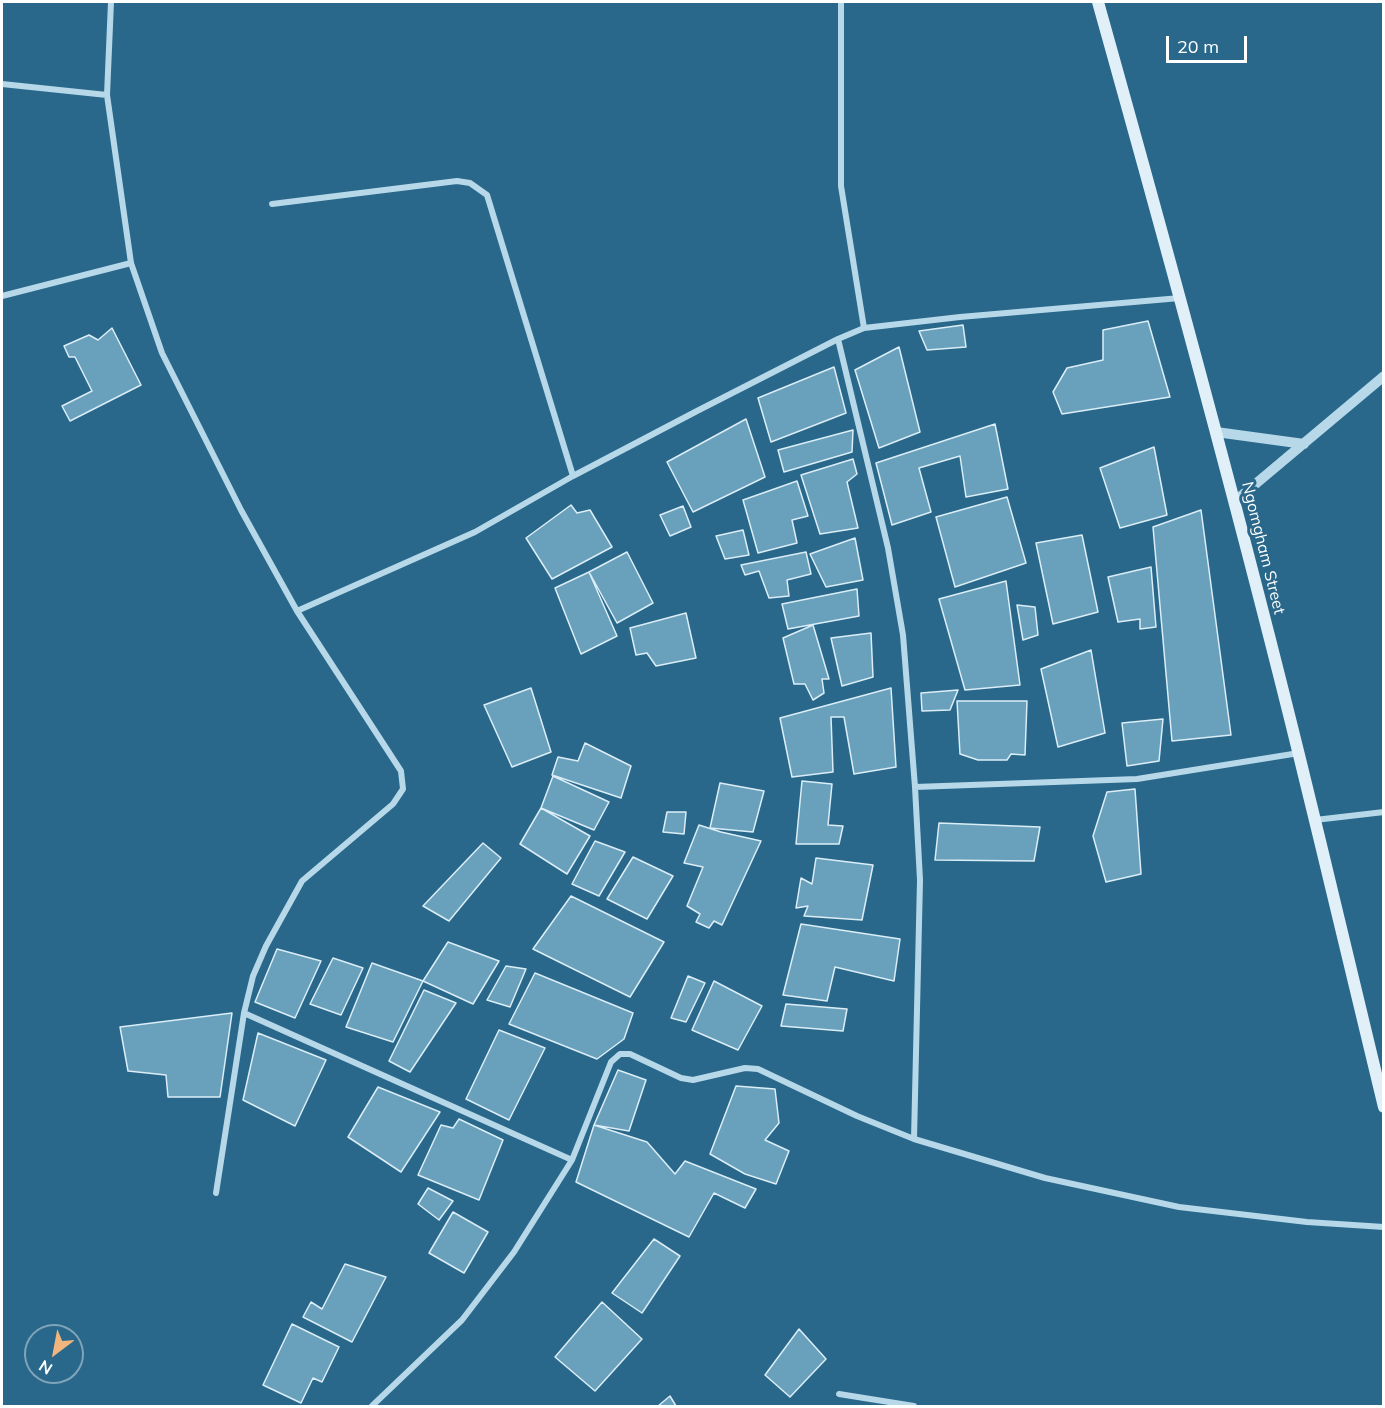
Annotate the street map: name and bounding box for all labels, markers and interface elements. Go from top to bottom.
scale bar [1169,24,1250,62]
text: 20 m [1177,35,1219,58]
street label: Ngomgham Street [1237,480,1289,616]
north arrow [24,1324,84,1384]
text: N [35,1356,56,1379]

